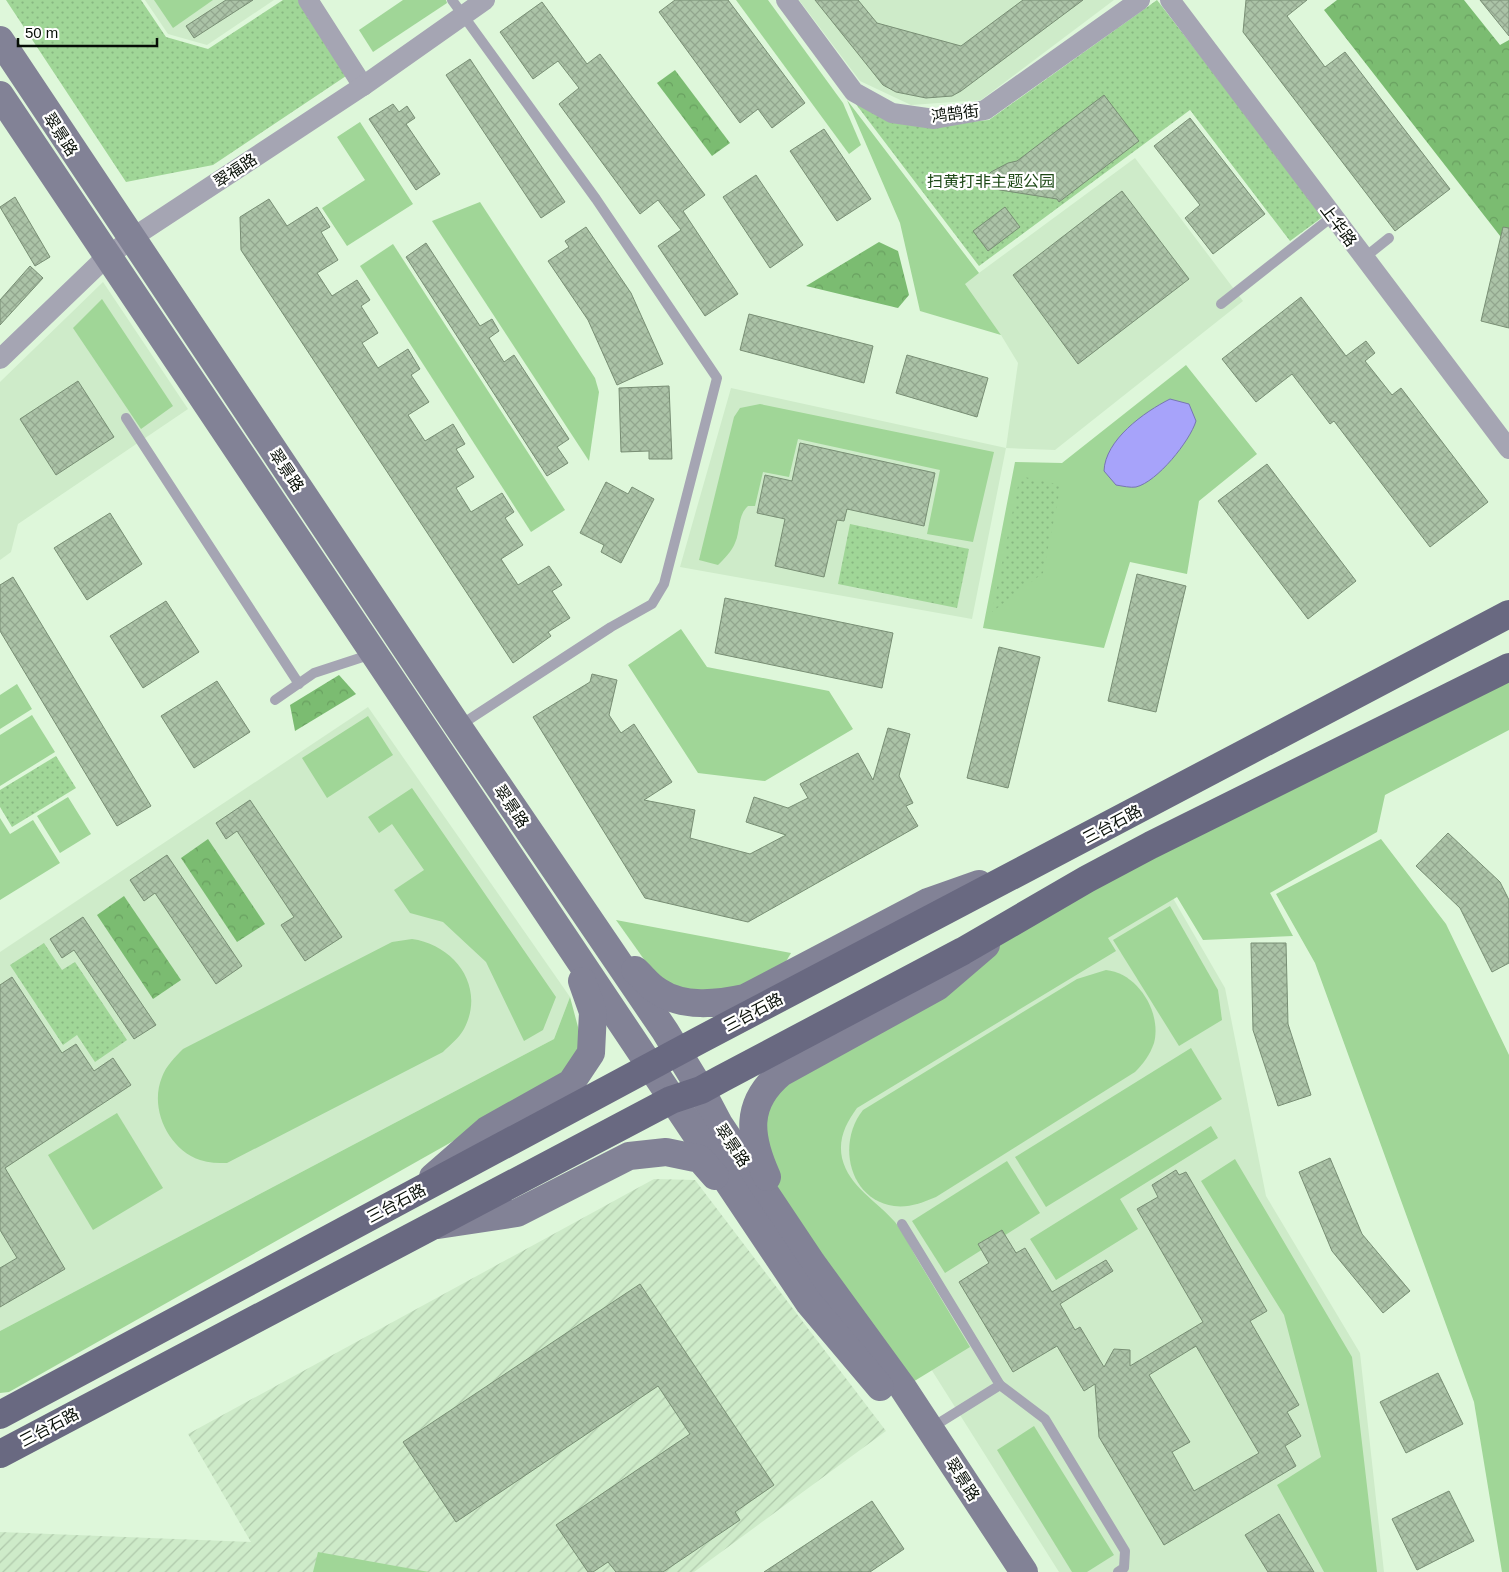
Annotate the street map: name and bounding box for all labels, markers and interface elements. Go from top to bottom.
scale bar [18,15,156,47]
text: 50 m [25,24,58,41]
street label: 鸿鹄街 [930,102,980,125]
street label: 翠景路 [40,110,81,159]
street label: 翠福路 [211,150,260,191]
park label: 扫黄打非主题公园 [927,173,1055,190]
street label: 上华路 [1317,201,1360,250]
street label: 翠景路 [266,446,307,495]
street label: 翠景路 [491,782,532,831]
street label: 三台石路 [1080,802,1144,847]
street label: 三台石路 [721,990,785,1035]
street label: 翠景路 [712,1121,753,1170]
street label: 三台石路 [364,1181,428,1226]
street label: 三台石路 [17,1405,81,1450]
street label: 翠景路 [942,1455,983,1504]

